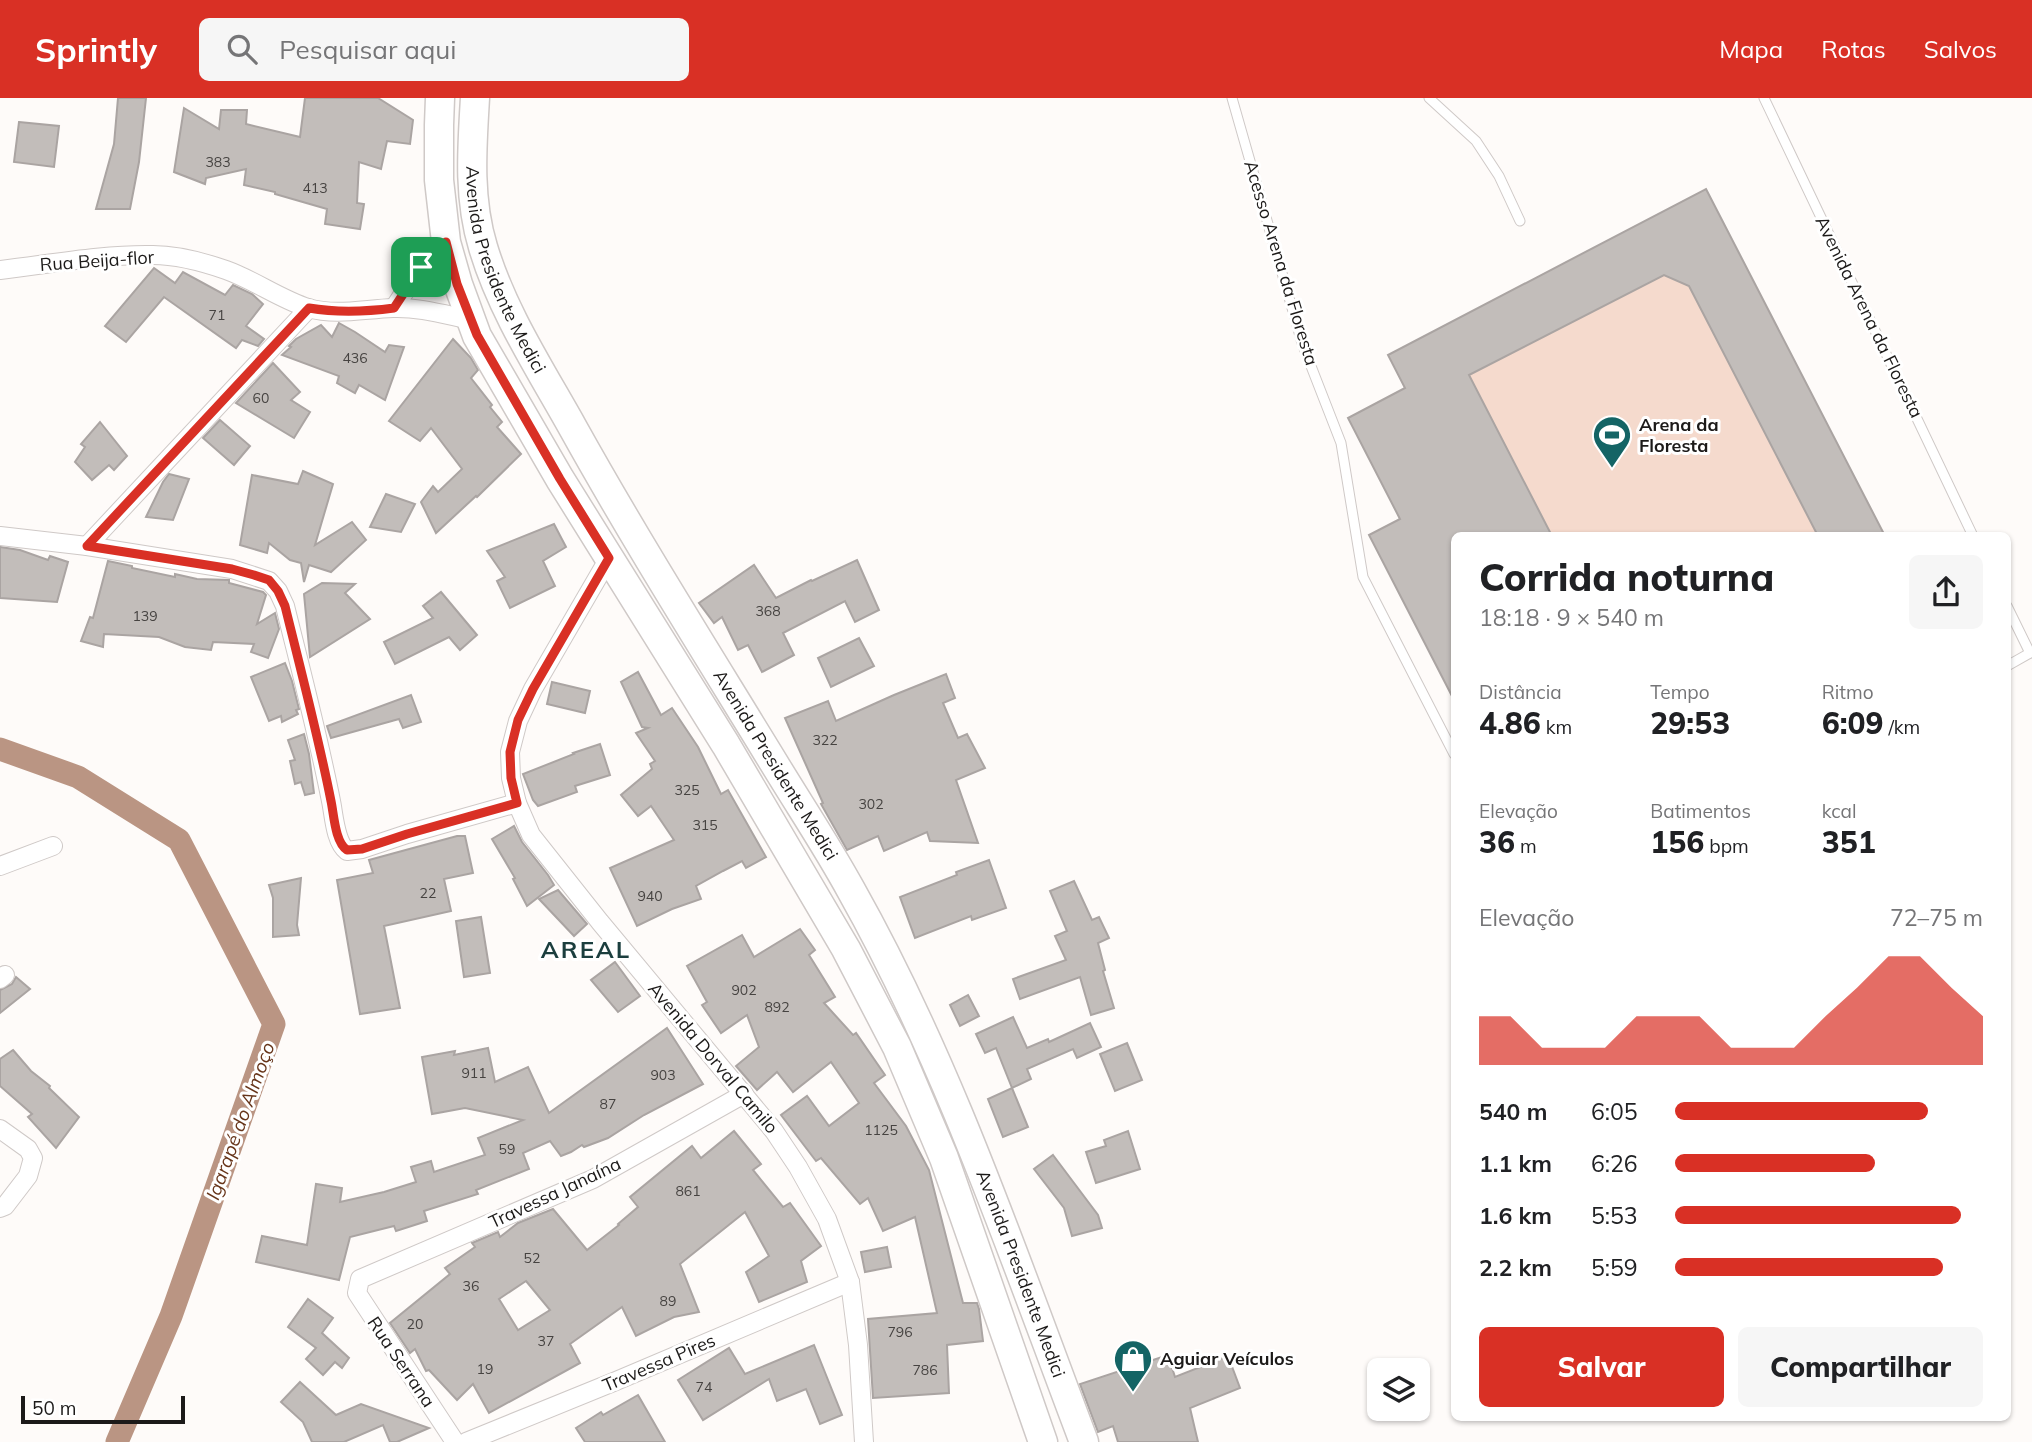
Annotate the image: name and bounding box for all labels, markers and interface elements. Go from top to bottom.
search box [199,18,689,81]
text: Sprintly [35,29,157,70]
icon: search [223,30,261,68]
text: Pesquisar aqui [279,33,457,66]
text: Mapa [1719,34,1783,64]
text: Rotas [1821,34,1886,64]
text: Salvos [1924,34,1997,64]
house number: 383 [205,153,231,171]
street label: Acesso Arena da Floresta [1239,158,1324,368]
street label: Avenida Presidente Medici [461,166,551,377]
house number: 413 [302,179,328,197]
street label: Avenida Arena da Floresta [1811,212,1928,421]
pin [391,237,451,297]
street label: Rua Beija-flor [39,245,155,276]
icon: arrive [402,248,440,286]
house number: 71 [209,306,225,324]
house number: 436 [342,349,368,367]
house number: 60 [253,389,269,407]
place label: Arena da Floresta [1639,413,1719,457]
sports icon: Arena da Floresta [1591,414,1633,469]
text: Corrida noturna [1479,553,1774,601]
button: share [1909,555,1983,629]
house number: 368 [755,602,781,620]
text: 18:18 · 9 × 540 m [1479,603,1664,632]
house number: 139 [132,607,158,625]
street label: Avenida Presidente Medici [708,665,843,864]
text: Distância [1479,680,1562,704]
text: Tempo [1650,680,1710,704]
text: Ritmo [1822,680,1874,704]
text: 4.86 [1479,704,1541,742]
text: 29:53 [1650,704,1730,742]
text: 6:09 [1822,704,1883,742]
text: km [1541,715,1572,739]
text: /km [1883,715,1920,739]
house number: 322 [812,731,838,749]
house number: 325 [674,781,700,799]
house number: 302 [858,795,884,813]
text: Elevação [1479,799,1558,823]
text: Batimentos [1650,799,1751,823]
text: kcal [1822,799,1856,823]
house number: 315 [692,816,718,834]
text: 36 [1479,823,1515,861]
text: 156 [1650,823,1704,861]
text: 351 [1822,823,1876,861]
text: m [1515,834,1537,858]
text: bpm [1704,834,1749,858]
house number: 22 [420,884,436,902]
house number: 940 [637,887,663,905]
text: Elevação [1479,903,1574,932]
text: 72–75 m [1890,903,1983,932]
district label: AREAL [541,934,631,964]
street label: Avenida Dorval Camilo [643,977,783,1138]
house number: 902 [731,981,757,999]
house number: 892 [764,998,790,1016]
water label: Igarapé do Almoço [200,1039,280,1203]
house number: 911 [461,1064,487,1082]
house number: 903 [650,1066,676,1084]
house number: 87 [600,1095,616,1113]
text: 540 m [1479,1097,1547,1126]
text: 6:05 [1591,1097,1638,1126]
house number: 1125 [864,1121,898,1139]
house number: 59 [499,1140,515,1158]
text: 1.1 km [1479,1149,1552,1178]
text: 6:26 [1591,1149,1638,1178]
street label: Travessa Janaína [485,1152,624,1233]
street label: Avenida Presidente Medici [971,1167,1071,1380]
house number: 861 [675,1182,701,1200]
text: 1.6 km [1479,1201,1552,1230]
text: 5:53 [1591,1201,1638,1230]
house number: 52 [524,1249,540,1267]
text: 2.2 km [1479,1253,1552,1282]
text: 5:59 [1591,1253,1638,1282]
house number: 36 [463,1277,479,1295]
house number: 89 [660,1292,676,1310]
street label: Rua Serrana [363,1312,440,1411]
house number: 20 [407,1315,423,1333]
house number: 796 [887,1323,913,1341]
button: Salvar [1479,1327,1724,1407]
button: Compartilhar [1738,1327,1983,1407]
street label: Travessa Pires [599,1328,719,1397]
house number: 37 [538,1332,554,1350]
shop icon: Aguiar Veículos [1112,1338,1154,1393]
place label: Aguiar Veículos [1160,1347,1294,1370]
map controls [1367,1358,1430,1421]
button: layers [1367,1358,1430,1421]
house number: 19 [477,1360,493,1378]
house number: 786 [912,1361,938,1379]
house number: 74 [696,1378,713,1396]
scale bar [21,1393,186,1425]
text: 50 m [32,1396,76,1420]

